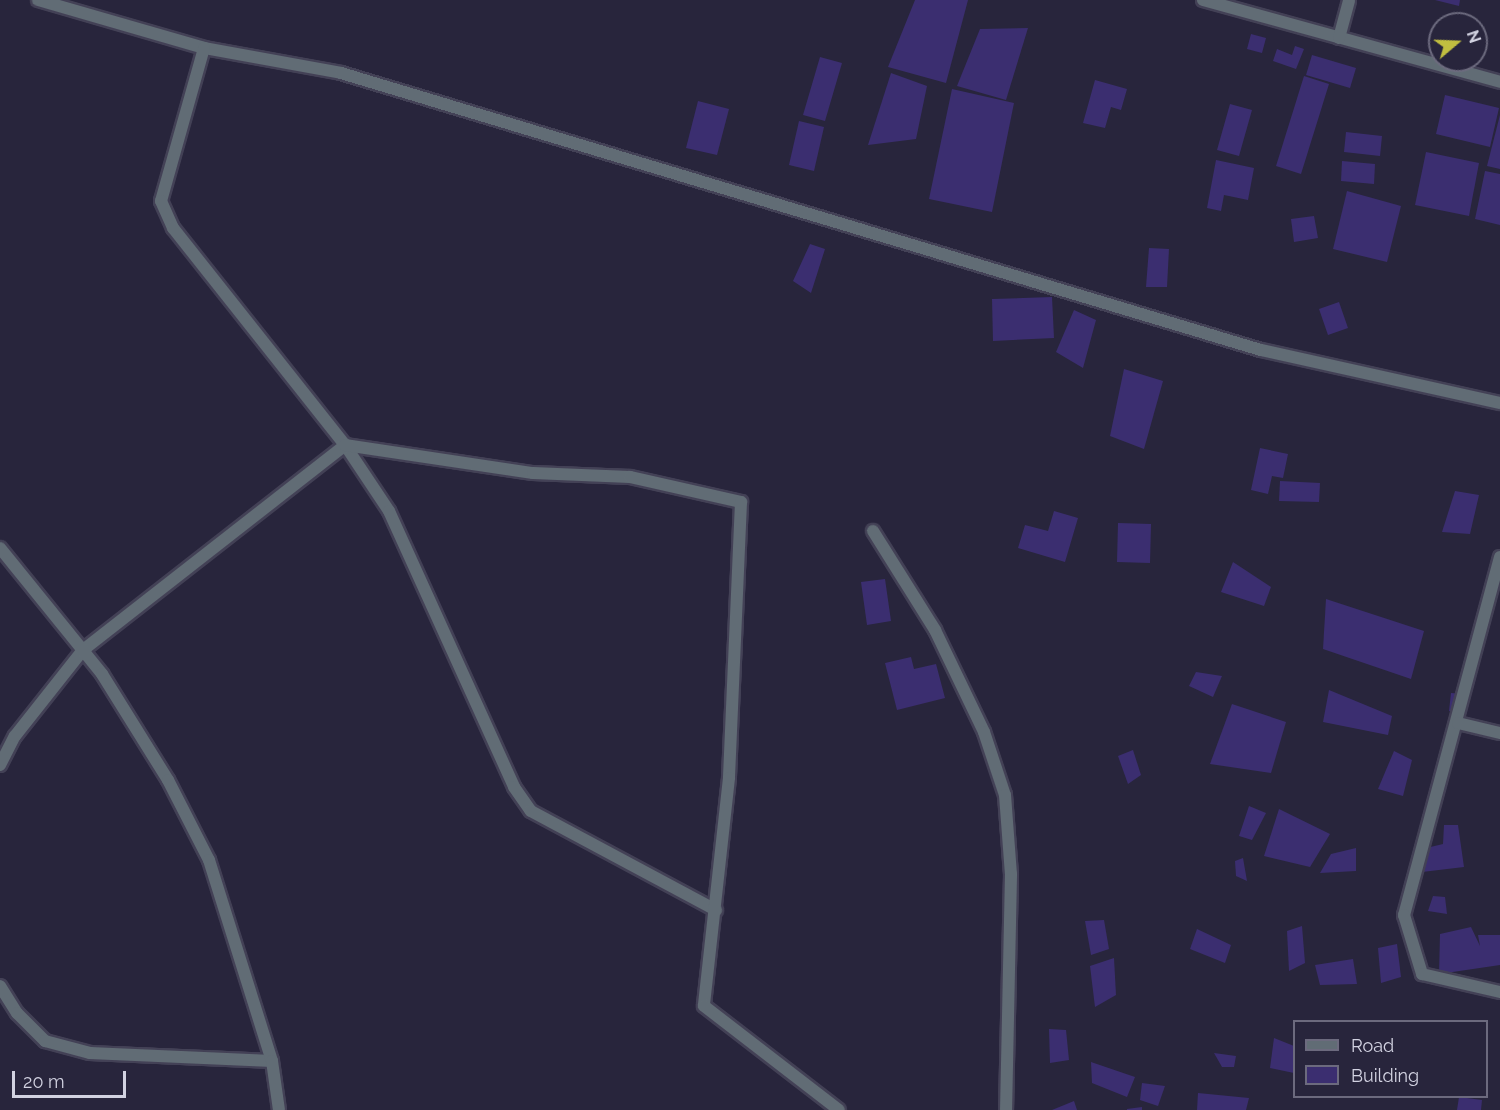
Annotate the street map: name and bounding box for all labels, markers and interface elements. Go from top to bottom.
north arrow [1428,12,1488,72]
text: N [1463,28,1485,45]
legend [1293,1020,1488,1098]
text: Road [1351,1035,1394,1056]
scale bar [15,1059,129,1097]
text: Building [1351,1065,1419,1086]
text: 20 m [23,1071,65,1092]

